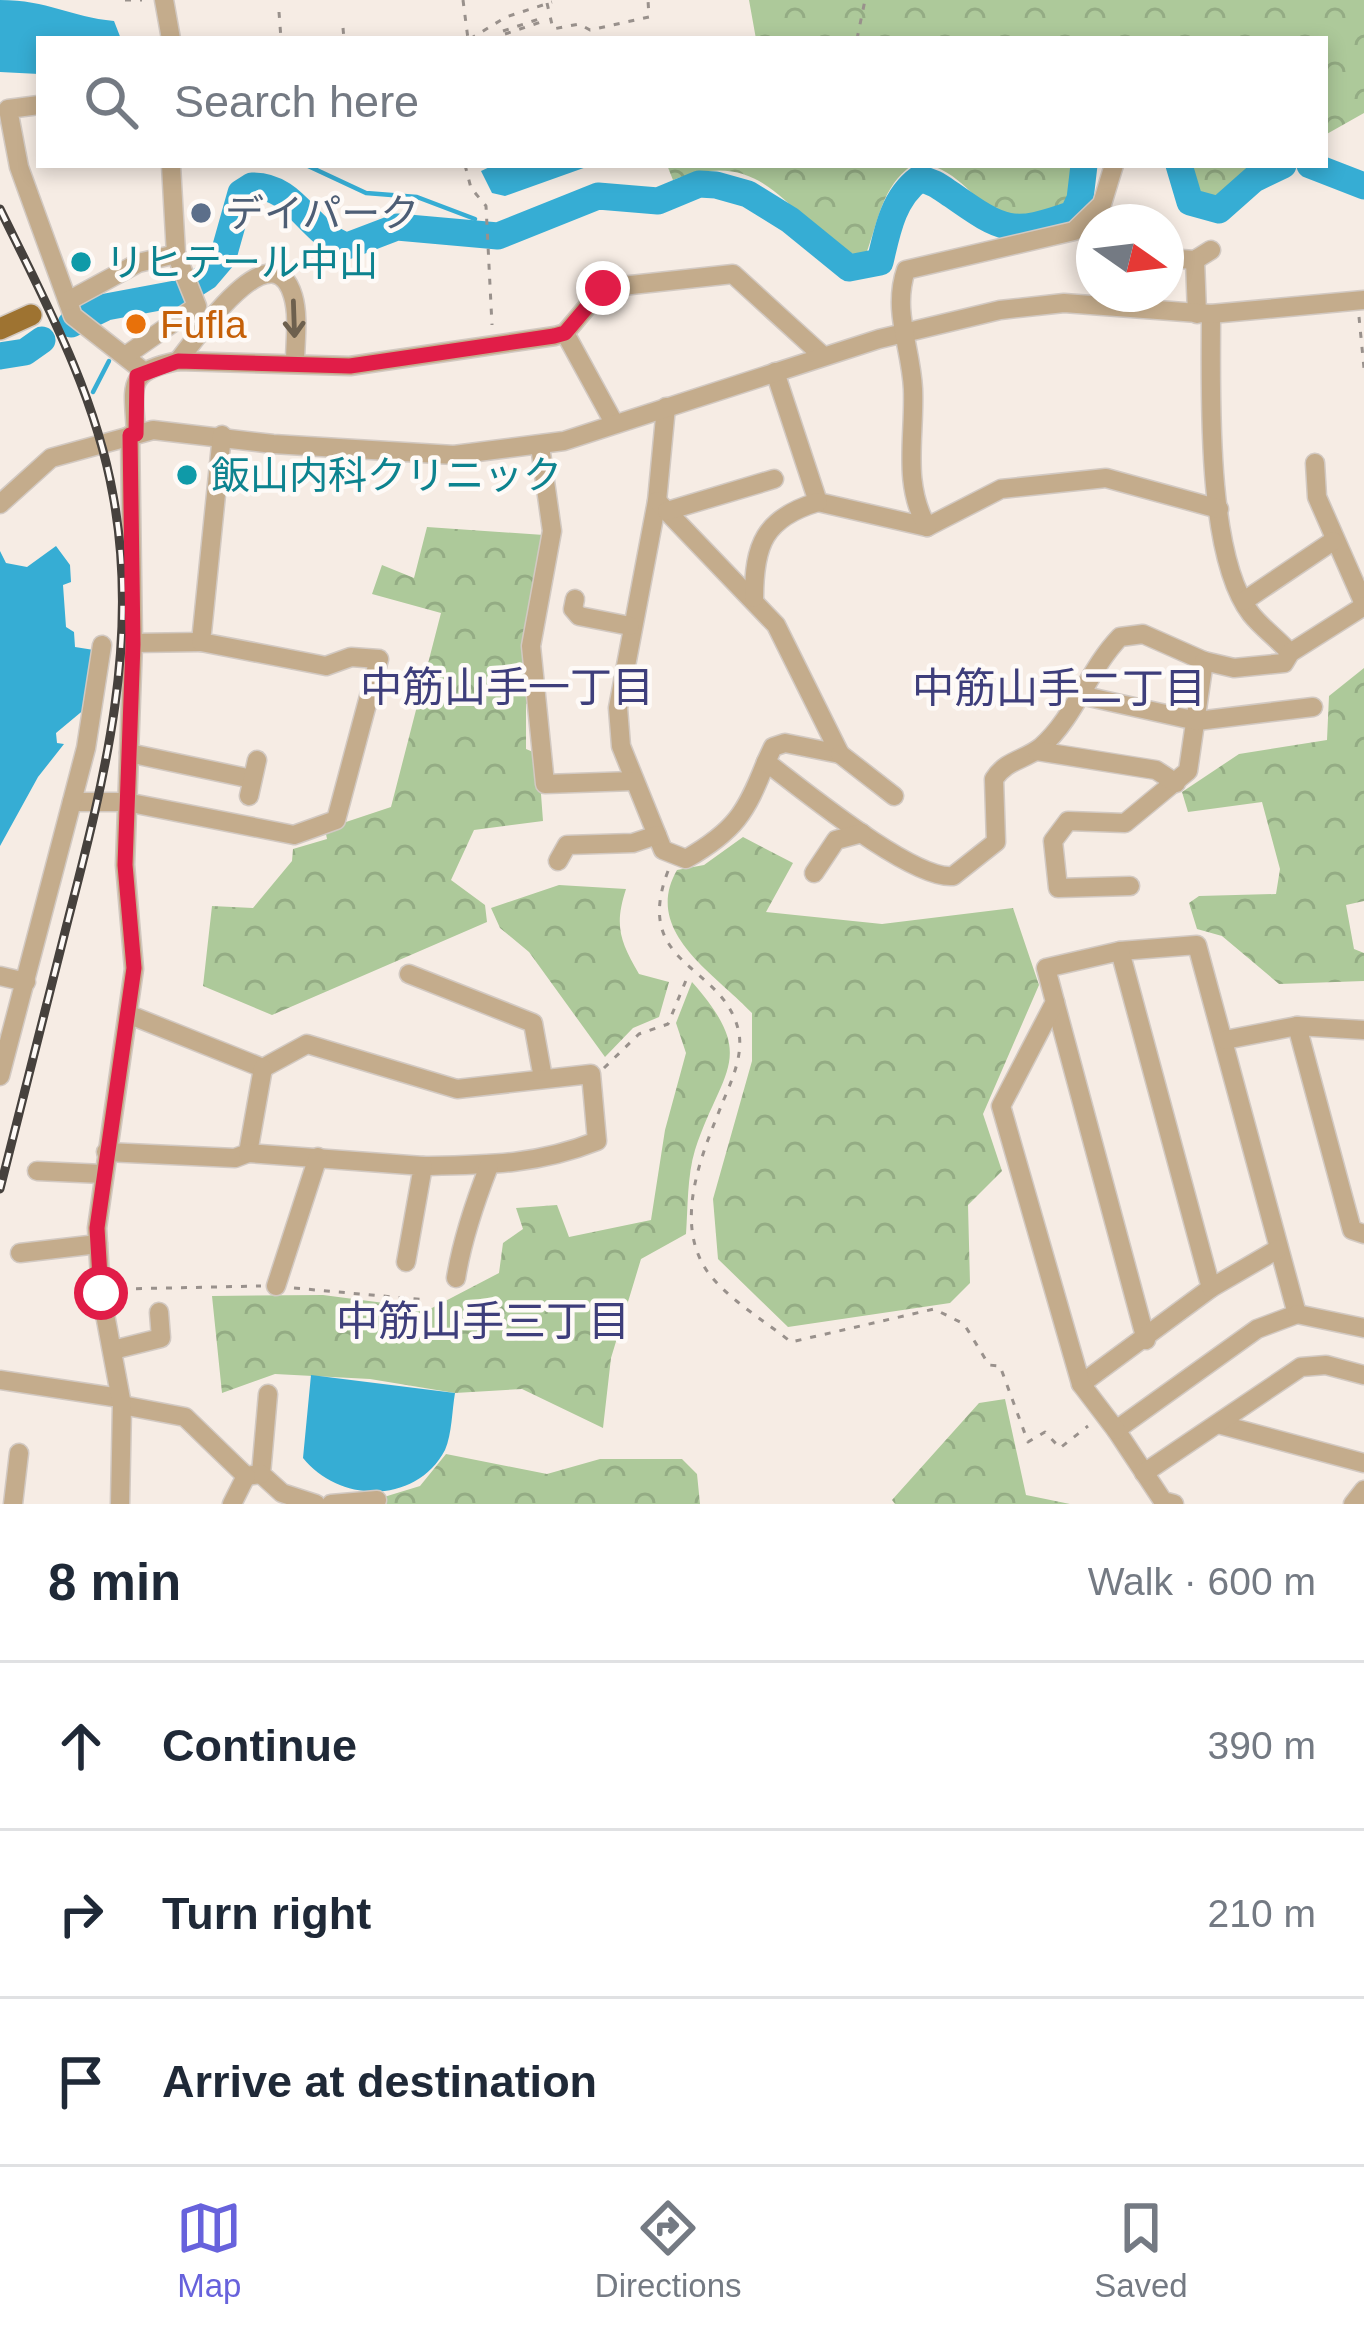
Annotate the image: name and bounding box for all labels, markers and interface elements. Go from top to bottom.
search box [36,36,1328,168]
icon: search [78,69,144,135]
text: Search here [174,76,419,127]
place label: デイパーク [225,192,419,235]
marker: デイパーク [188,200,214,226]
north arrow [1076,204,1184,312]
place label: リヒテール中山 [105,241,378,284]
marker: リヒテール中山 [68,249,94,275]
route end [576,261,630,315]
one-way arrow [283,299,306,338]
place label: Fufla [160,303,247,346]
marker: Fufla [123,311,149,337]
place label: 飯山内科クリニック [211,454,562,497]
marker: 飯山内科クリニック [174,462,200,488]
district label: 中筋山手一丁目 [360,664,654,711]
district label: 中筋山手二丁目 [912,665,1206,712]
route start [74,1266,128,1320]
district label: 中筋山手三丁目 [336,1298,630,1345]
text: 8 min [48,1554,181,1611]
text: Walk · 600 m [1088,1560,1316,1603]
icon: ahead [48,1713,114,1779]
text: Continue [162,1720,357,1771]
text: 390 m [1208,1724,1316,1767]
icon: right [48,1881,114,1947]
text: Turn right [162,1888,371,1939]
text: 210 m [1208,1892,1316,1935]
icon: arrive [48,2049,114,2115]
text: Arrive at destination [162,2056,597,2107]
tab: Map [176,2195,242,2305]
tab: Directions [595,2195,742,2305]
tab: Saved [1094,2195,1188,2305]

